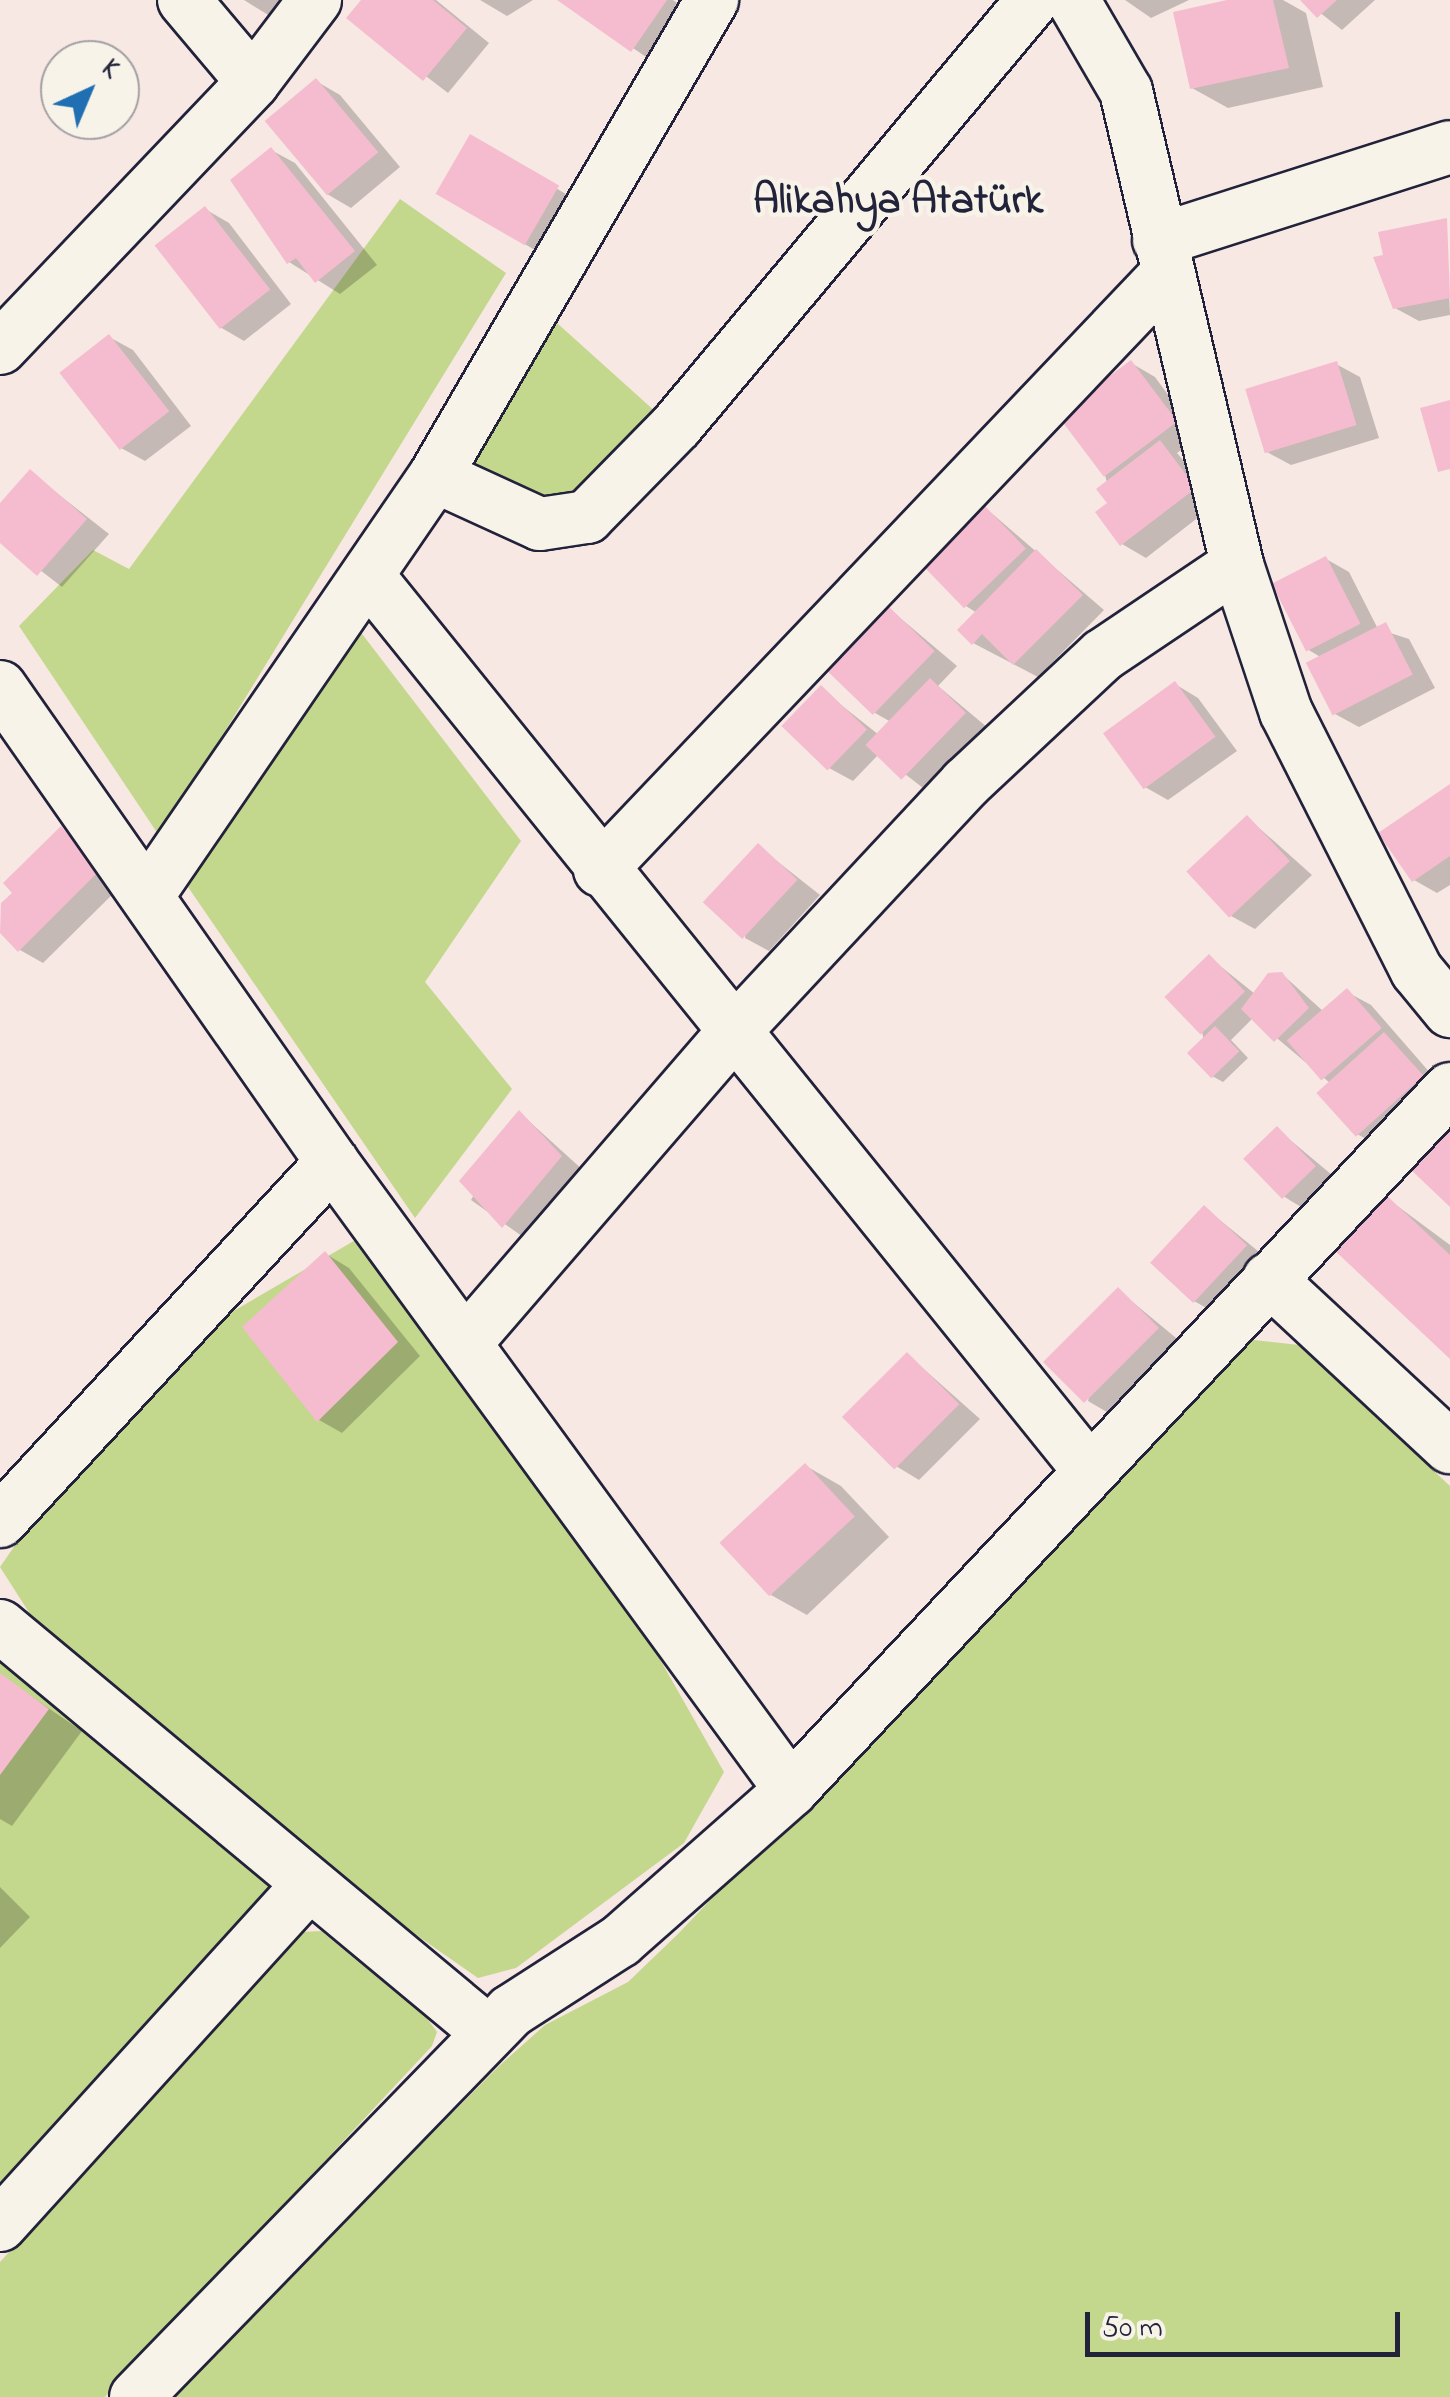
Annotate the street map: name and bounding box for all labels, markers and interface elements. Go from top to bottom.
north arrow [40,40,140,140]
text: K [91,50,129,89]
district label: Alikahya Atatürk [753,177,1043,227]
scale bar [1090,2292,1405,2354]
text: 50 m [1102,2307,1163,2351]

